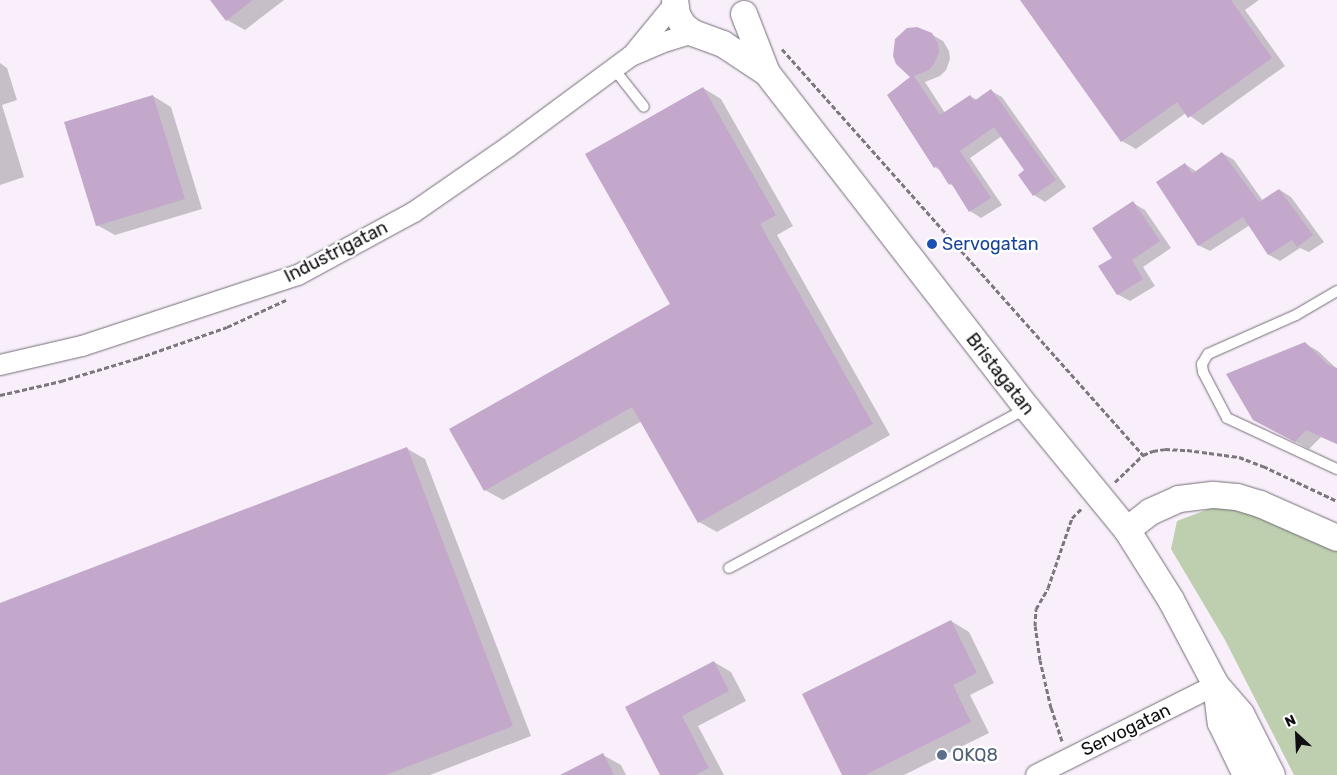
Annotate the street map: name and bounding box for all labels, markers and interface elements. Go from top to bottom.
street label: Industrigatan [281,217,391,287]
place label: Servogatan [942,233,1039,255]
marker: Servogatan [926,238,938,250]
street label: Bristagatan [961,329,1039,419]
street label: Servogatan [1078,699,1174,761]
north arrow [1272,710,1322,760]
text: N [1282,711,1299,731]
place label: OKQ8 [952,744,998,766]
marker: OKQ8 [936,749,948,761]

